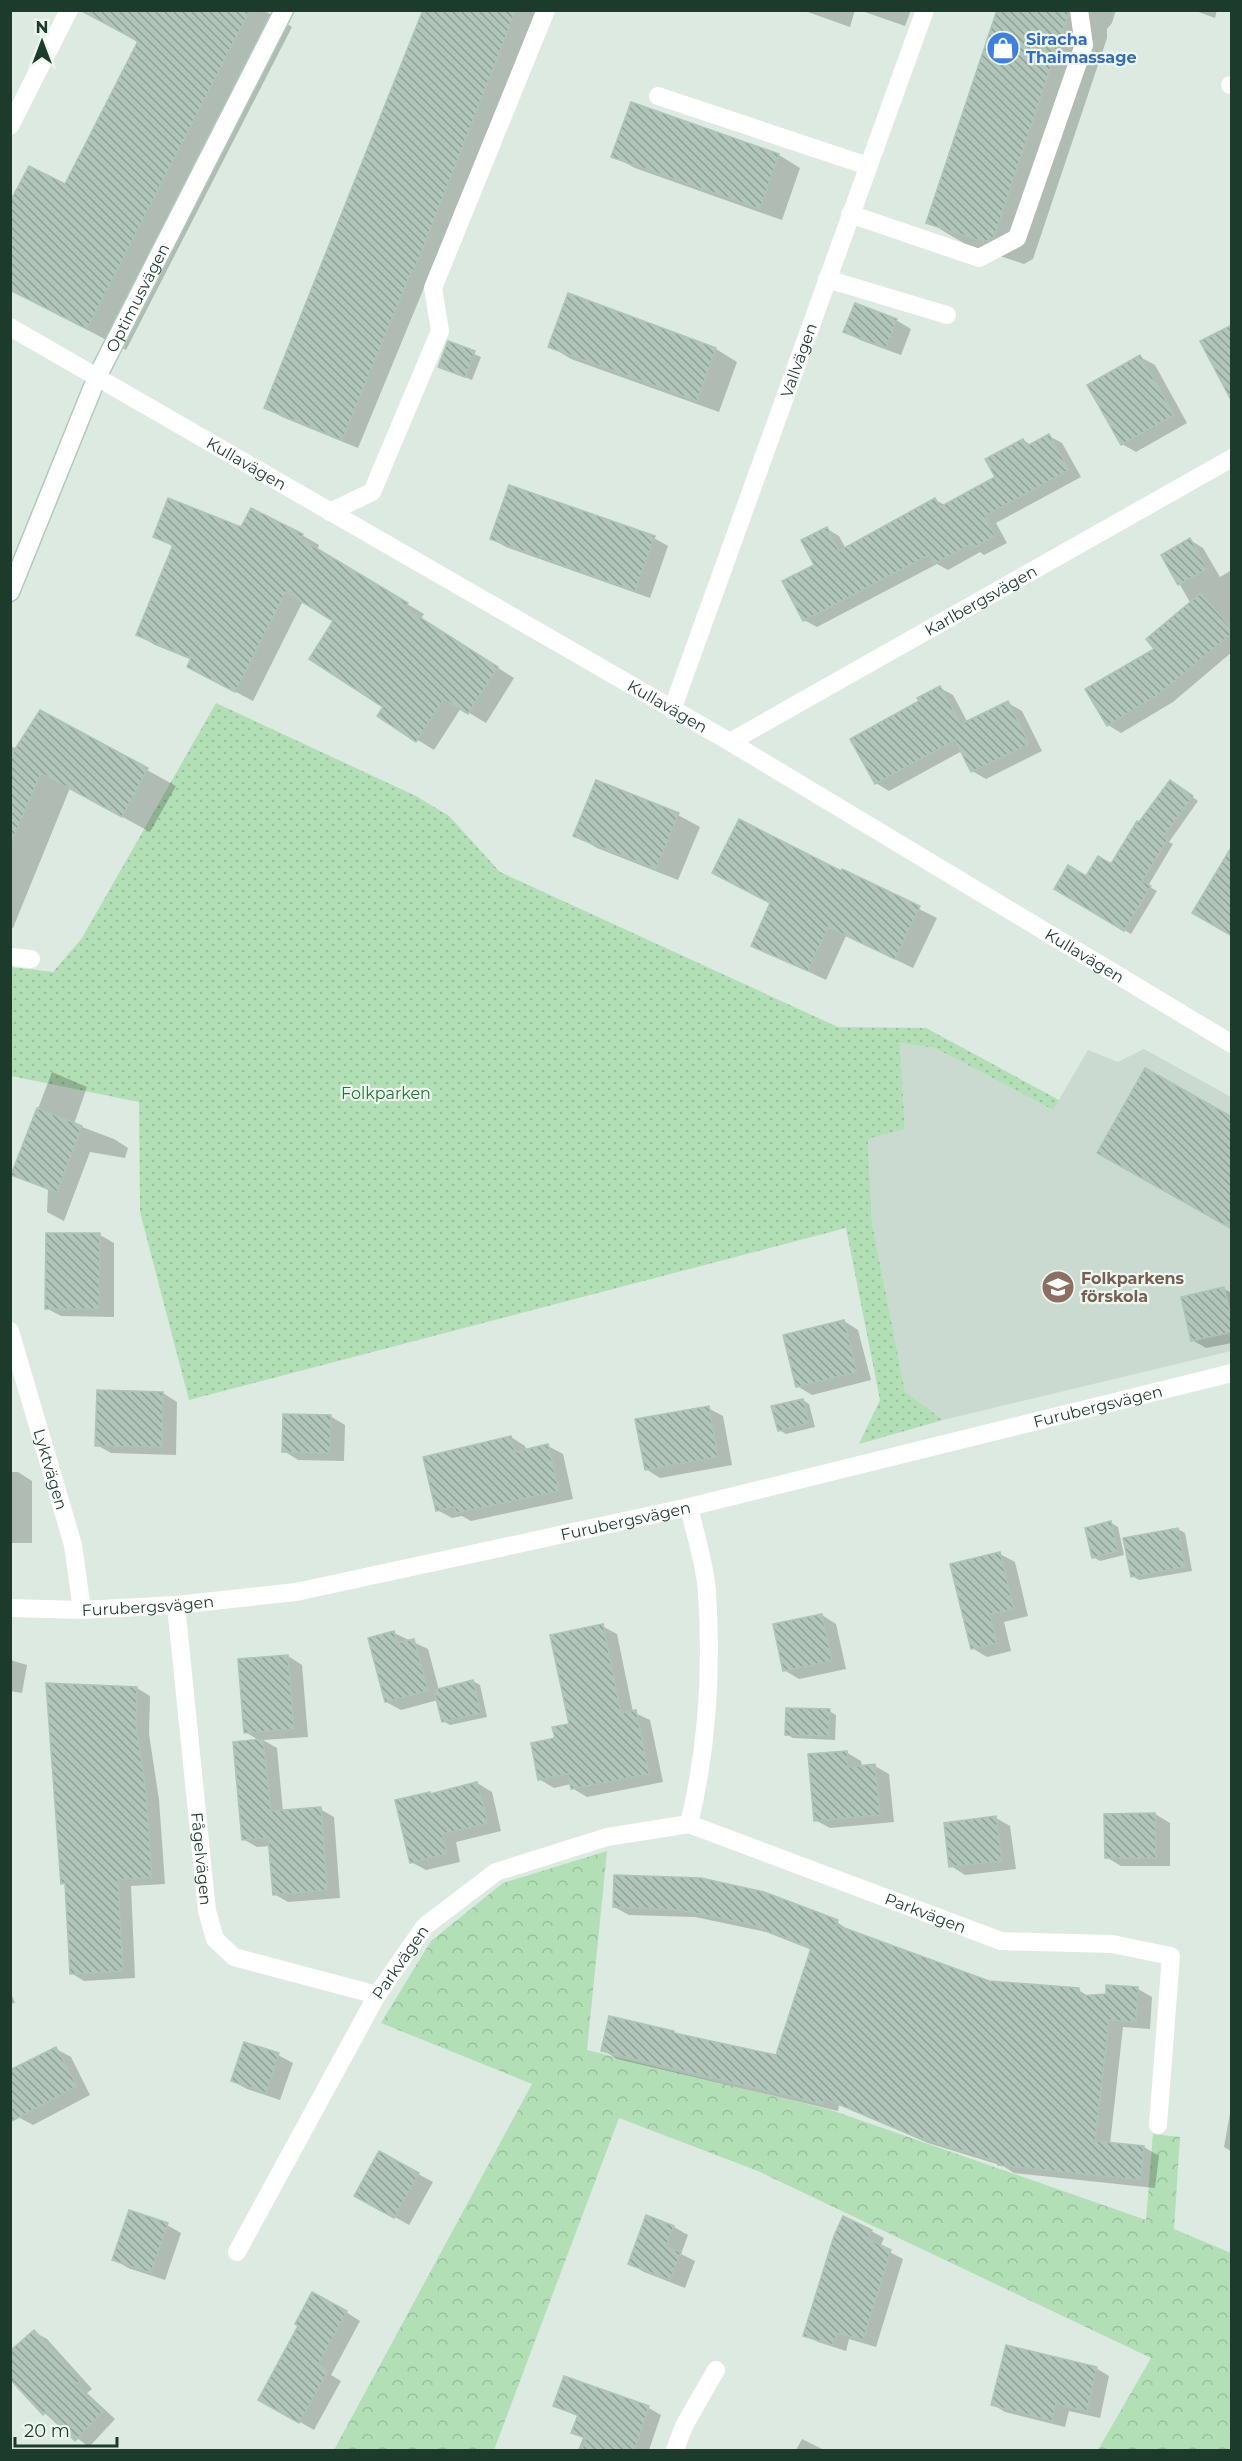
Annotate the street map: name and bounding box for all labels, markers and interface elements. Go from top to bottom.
north arrow [12,12,72,72]
text: N [36,18,48,37]
shop icon: Siracha Thaimassage [985,30,1021,66]
place label: Siracha Thaimassage [1026,30,1137,67]
street label: Optimusvägen [102,240,174,356]
street label: Vallvägen [777,321,821,400]
street label: Kullavägen [203,433,290,494]
street label: Karlbergsvägen [921,561,1040,640]
street label: Kullavägen [624,676,711,737]
street label: Kullavägen [1041,925,1128,987]
park label: Folkparken [341,1084,431,1103]
school or university icon: Folkparkens förskola [1040,1269,1076,1305]
place label: Folkparkens förskola [1081,1269,1185,1306]
street label: Furubergsvägen [1031,1382,1164,1432]
street label: Lyktvägen [29,1427,71,1512]
street label: Furubergsvägen [559,1498,692,1545]
street label: Furubergsvägen [81,1592,215,1620]
street label: Fågelvägen [187,1811,215,1906]
street label: Parkvägen [882,1889,969,1937]
street label: Parkvägen [368,1922,433,2003]
scale bar [15,2410,117,2448]
text: 20 m [24,2420,70,2442]

